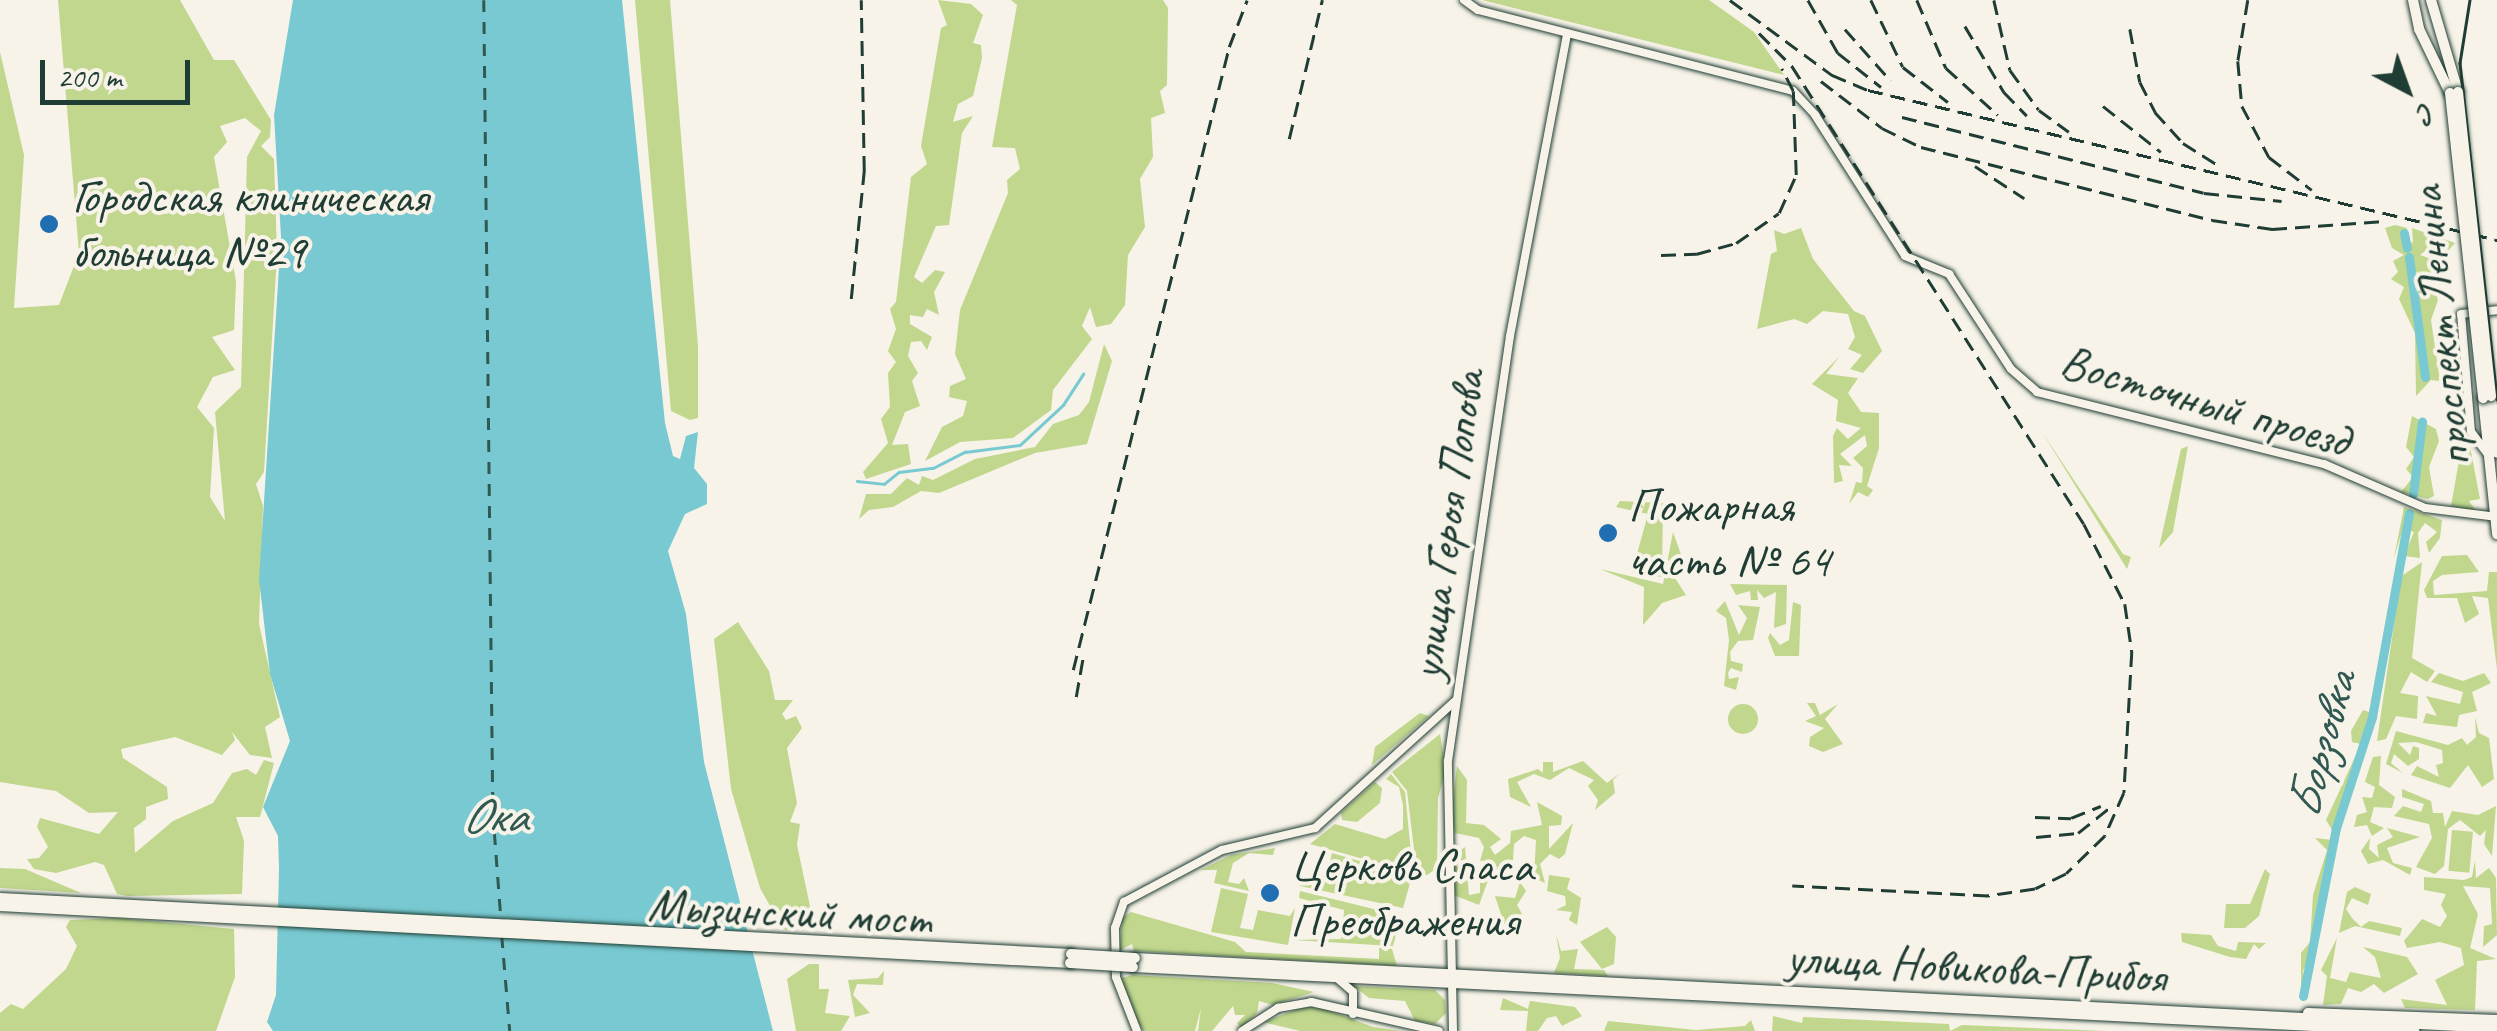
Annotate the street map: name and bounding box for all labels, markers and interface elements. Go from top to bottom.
scale bar [45,40,195,102]
north arrow [2357,40,2457,140]
text: 200 m [57,58,122,96]
text: С [2410,95,2444,131]
place label: Городская клиническая больница №29 [72,167,425,280]
street label: проспект Ленина [2396,182,2484,472]
marker: Городская клиническая больница №29 [36,211,62,237]
street label: Восточный проезд [2054,332,2356,470]
street label: улица Героя Попова [1397,367,1497,683]
place label: Пожарная часть № 64 [1628,476,1830,589]
marker: Пожарная часть № 64 [1597,522,1619,544]
water label: Борзовка [2273,666,2369,824]
water label: Ока [461,786,527,846]
place label: Церковь Спаса Преображения [1290,836,1530,949]
street label: Мызинский мост [647,876,933,948]
marker: Церковь Спаса Преображения [1259,882,1281,904]
street label: улица Новикова-Прибоя [1785,928,2167,1006]

